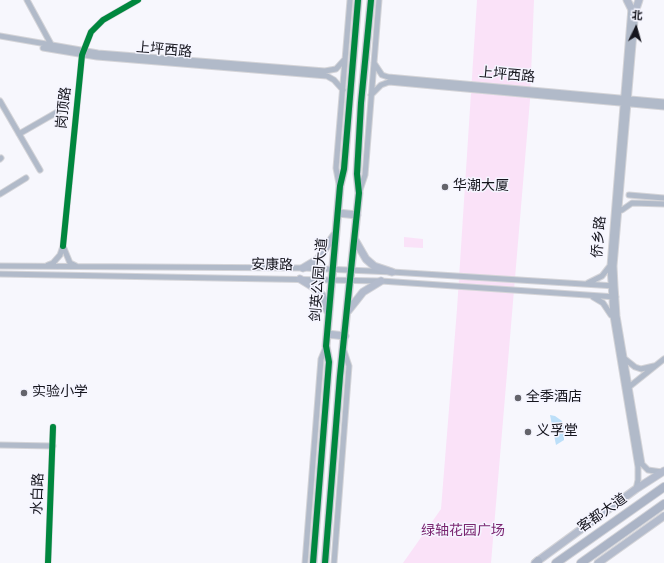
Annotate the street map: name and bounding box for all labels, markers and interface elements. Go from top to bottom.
north arrow [616,8,656,48]
text: 北 [631,8,643,23]
street label: 上坪西路 [135,40,193,62]
street label: 上坪西路 [478,65,536,87]
street label: 岗顶路 [54,86,76,130]
place label: 华潮大厦 [453,179,509,195]
marker: 华潮大厦 [440,182,450,192]
street label: 侨乡路 [590,215,610,259]
street label: 剑英公园大道 [308,237,332,323]
street label: 安康路 [251,257,293,275]
place label: 实验小学 [32,385,88,401]
marker: 实验小学 [19,388,29,398]
place label: 全季酒店 [526,390,582,406]
marker: 全季酒店 [513,393,523,403]
place label: 义孚堂 [536,424,578,440]
marker: 义孚堂 [523,427,533,437]
street label: 水白路 [30,473,48,515]
street label: 客都大道 [575,491,631,537]
park label: 绿轴花园广场 [421,524,505,540]

